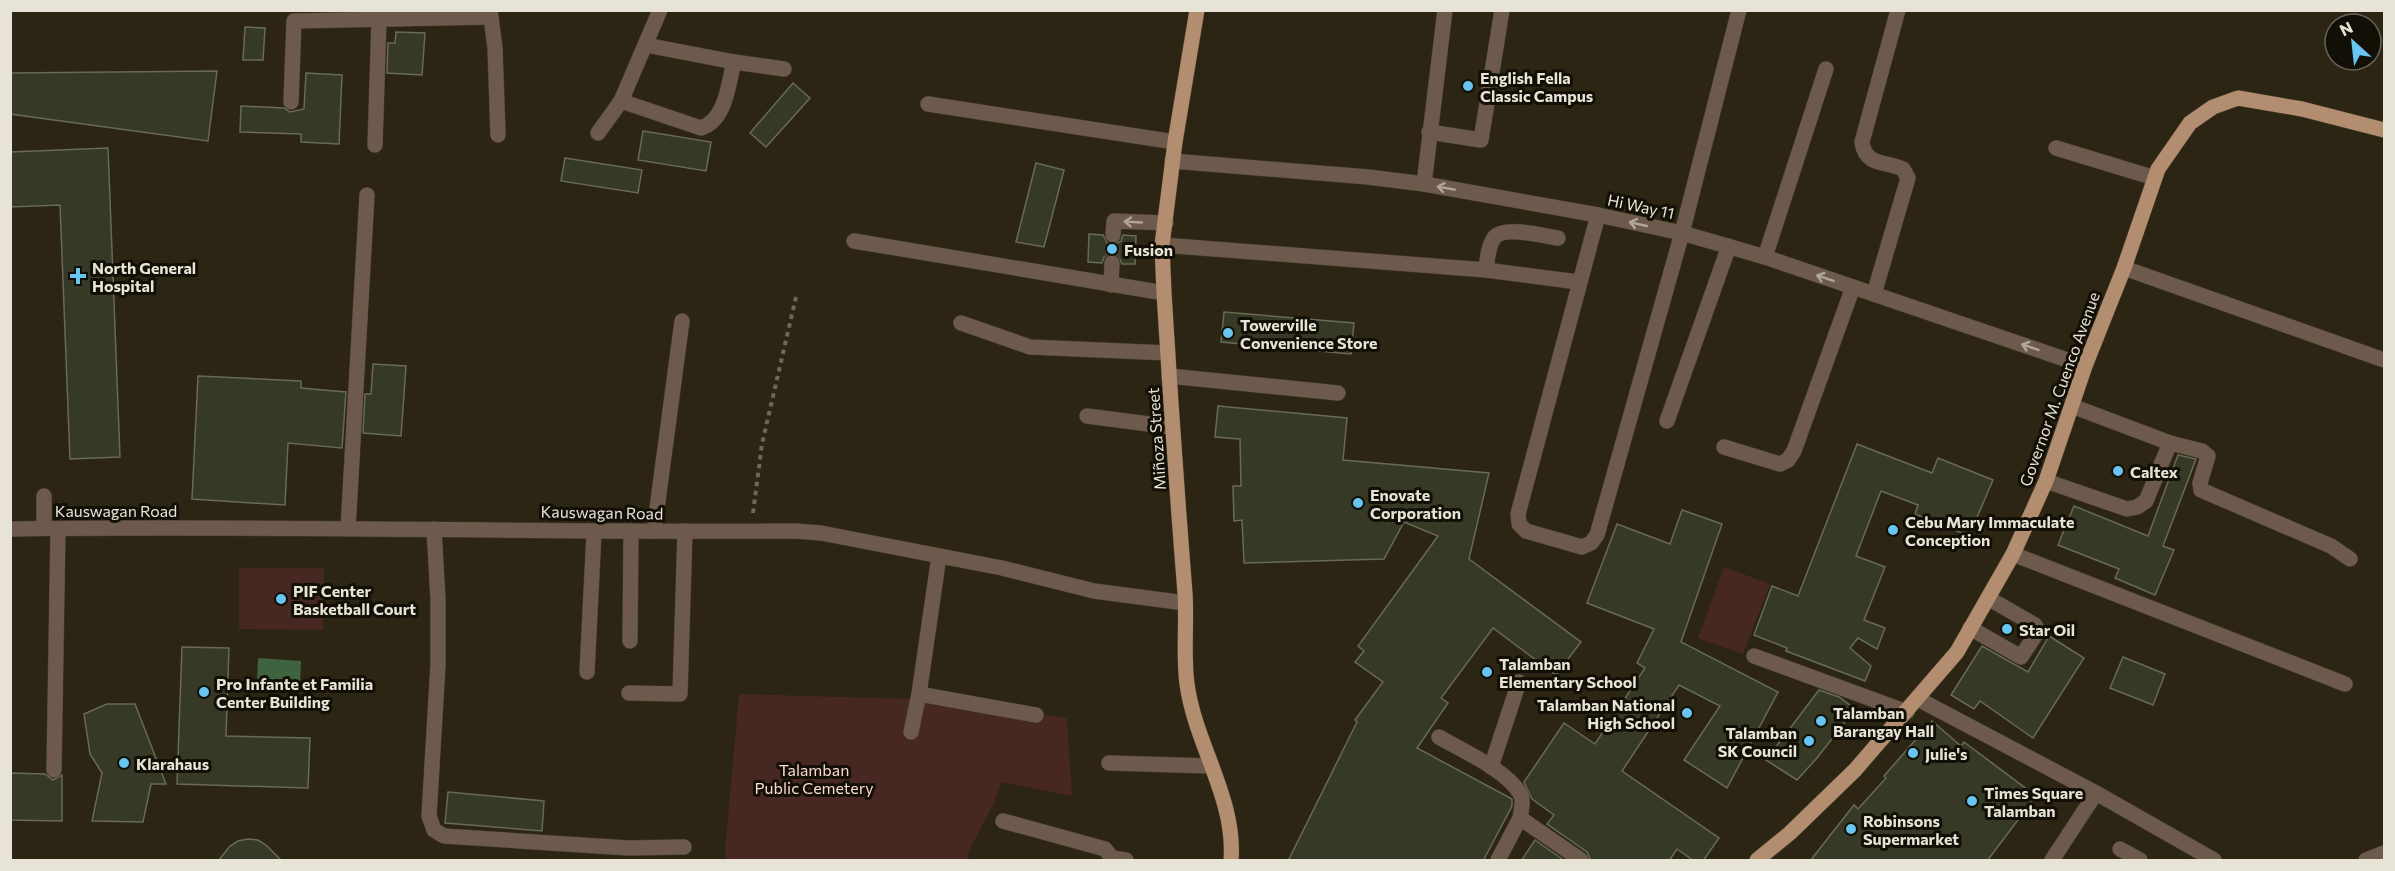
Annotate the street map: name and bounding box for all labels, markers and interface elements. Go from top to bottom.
north arrow [2323,12,2383,72]
text: N [2336,17,2356,39]
place label: English Fella Classic Campus [1480,68,1593,105]
marker: English Fella Classic Campus [1461,79,1475,93]
one-way arrow [1437,182,1457,193]
street label: Hi Way 11 [1606,190,1676,222]
one-way arrow [1124,216,1143,227]
one-way arrow [1629,218,1648,229]
place label: Fusion [1124,240,1173,259]
marker: Fusion [1105,242,1119,256]
place label: North General Hospital [92,258,196,295]
marker: North General Hospital [69,267,87,285]
one-way arrow [1816,271,1835,282]
street label: Governor M. Cuenco Avenue [2015,289,2103,489]
place label: Towerville Convenience Store [1240,315,1377,352]
marker: Towerville Convenience Store [1221,326,1235,340]
one-way arrow [2021,341,2040,352]
street label: Miñoza Street [1143,387,1169,491]
place label: Caltex [2130,462,2178,481]
marker: Caltex [2111,464,2125,478]
place label: Enovate Corporation [1370,485,1461,522]
marker: Enovate Corporation [1351,496,1365,510]
street label: Kauswagan Road [55,501,177,520]
street label: Kauswagan Road [540,501,664,523]
place label: Cebu Mary Immaculate Conception [1905,512,2074,549]
marker: Cebu Mary Immaculate Conception [1886,523,1900,537]
place label: PIF Center Basketball Court [293,581,416,618]
marker: PIF Center Basketball Court [274,592,288,606]
place label: Star Oil [2019,620,2075,639]
marker: Star Oil [2000,622,2014,636]
place label: Talamban Elementary School [1499,654,1637,691]
marker: Talamban Elementary School [1480,665,1494,679]
place label: Pro Infante et Familia Center Building [216,674,373,711]
marker: Pro Infante et Familia Center Building [197,685,211,699]
place label: Talamban National High School [1537,695,1675,732]
place label: Talamban Barangay Hall [1833,703,1934,740]
marker: Talamban National High School [1680,706,1694,720]
marker: Talamban Barangay Hall [1814,714,1828,728]
place label: Talamban SK Council [1718,723,1797,760]
marker: Talamban SK Council [1802,734,1816,748]
place label: Julie's [1925,744,1968,763]
marker: Julie's [1906,746,1920,760]
place label: Klarahaus [136,754,209,773]
marker: Klarahaus [117,756,131,770]
park label: Talamban Public Cemetery [755,760,873,797]
place label: Times Square Talamban [1984,783,2083,820]
marker: Times Square Talamban [1965,794,1979,808]
place label: Robinsons Supermarket [1863,811,1959,848]
marker: Robinsons Supermarket [1844,822,1858,836]

